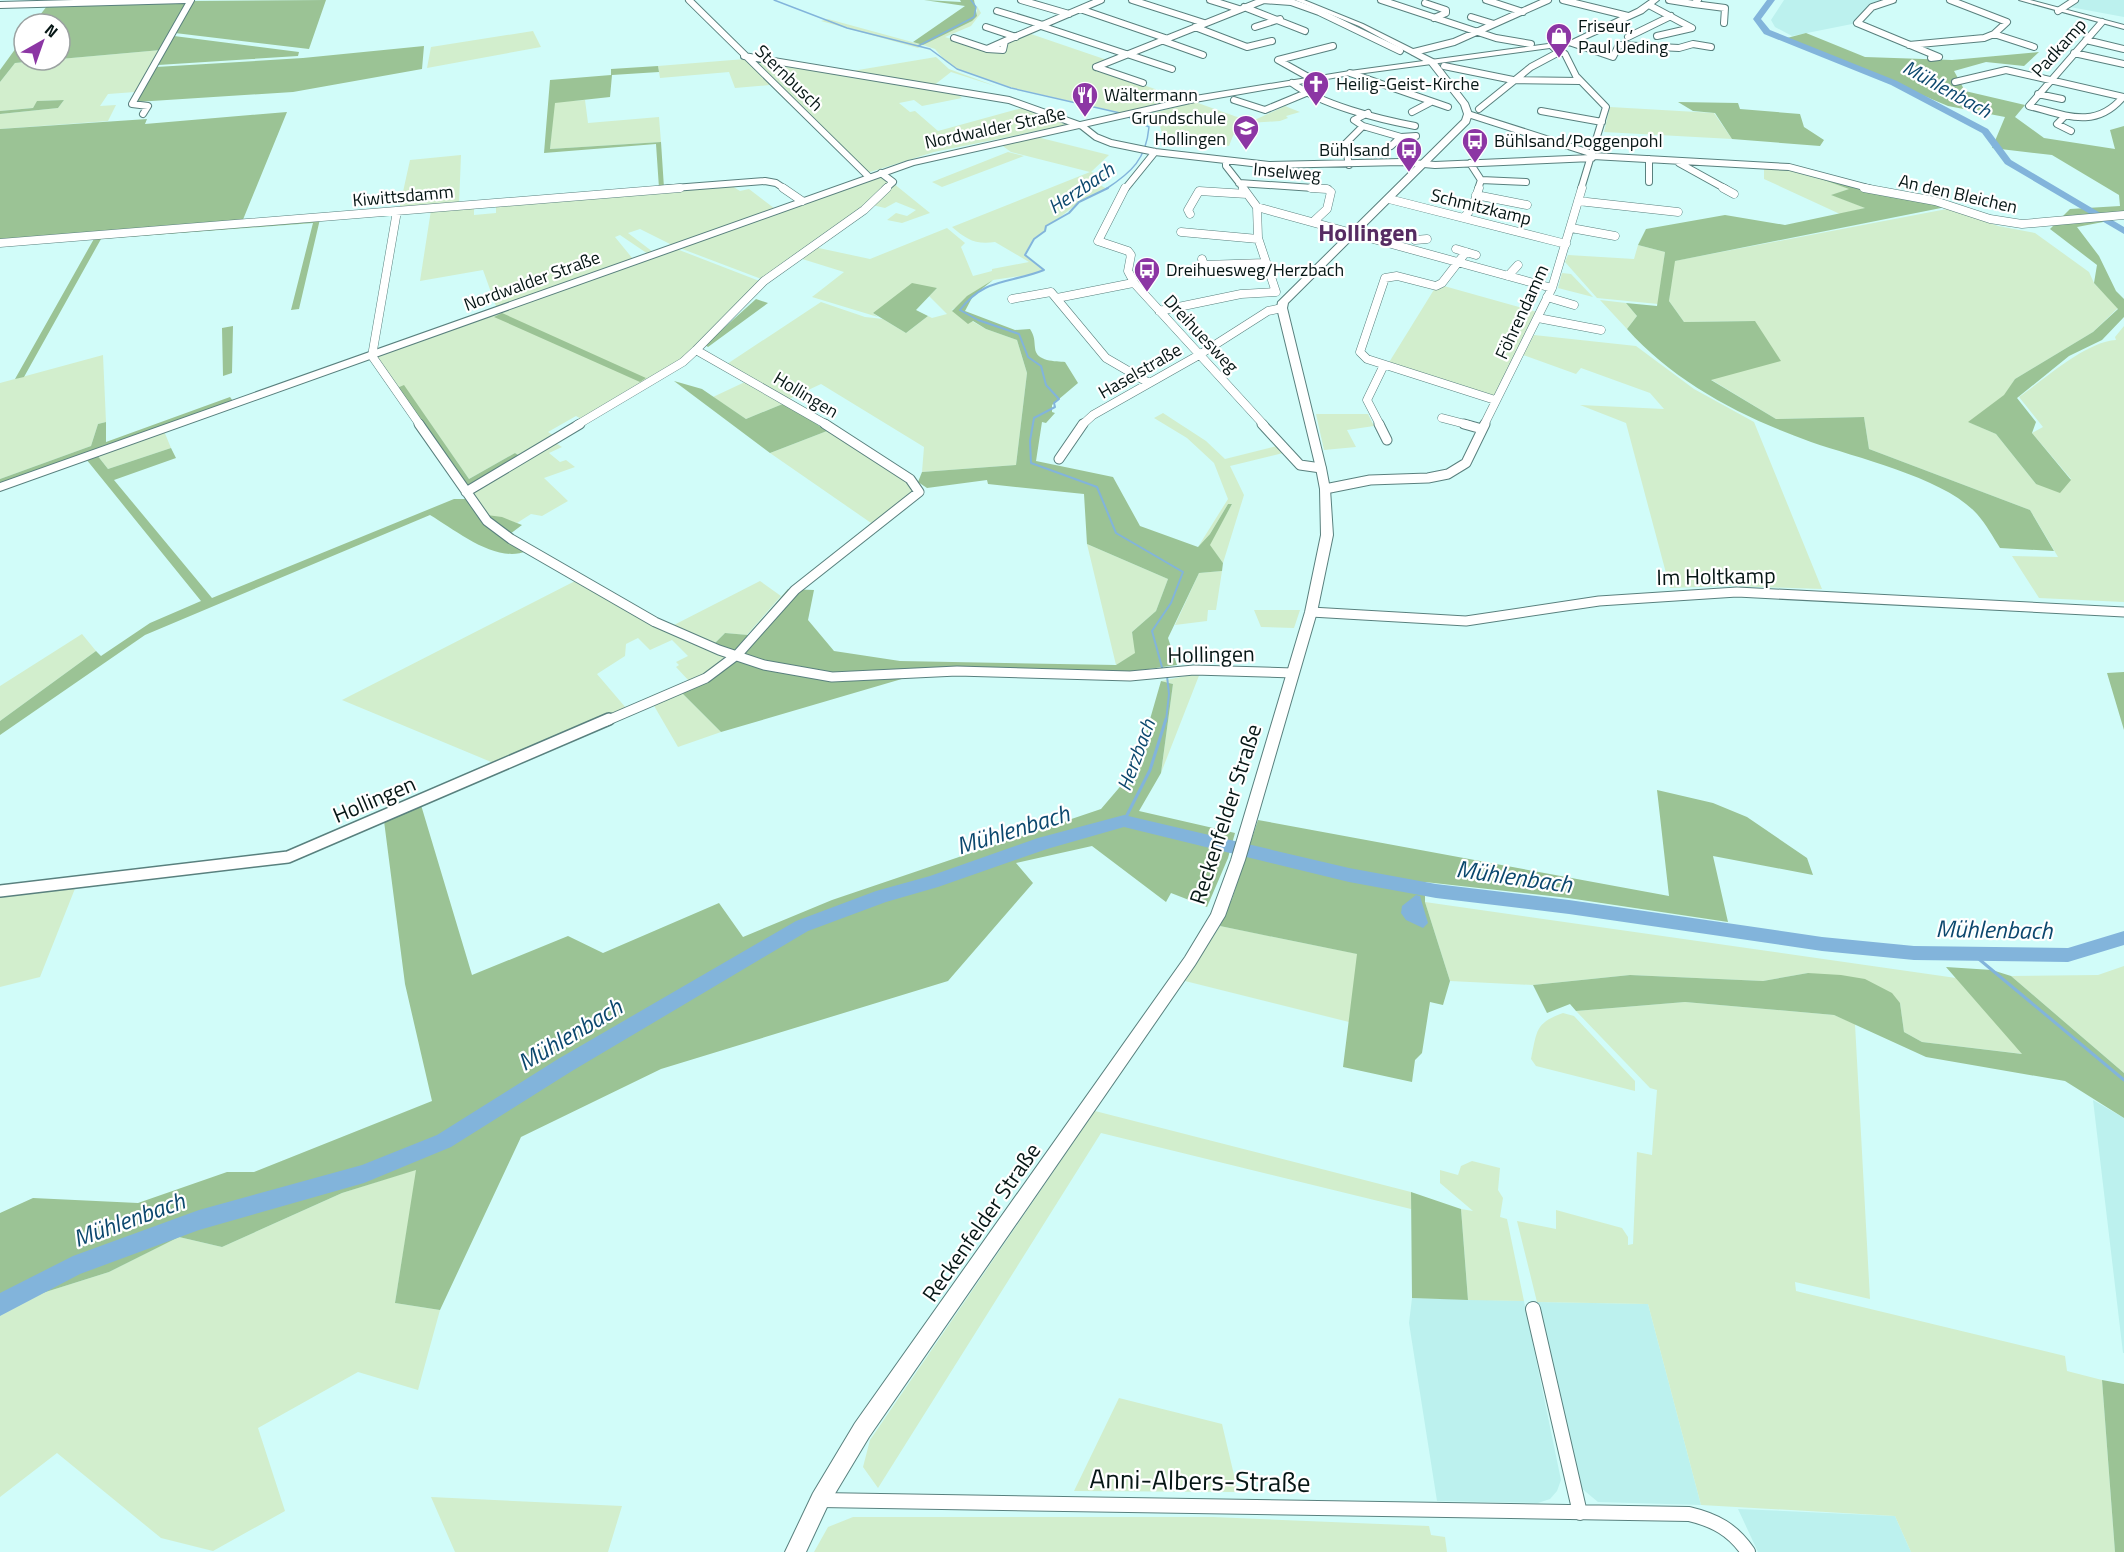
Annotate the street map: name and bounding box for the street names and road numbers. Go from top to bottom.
street label: Padkamp [2025,12,2092,83]
street label: Sternbusch [749,38,830,117]
street label: Nordwalder Straße [922,99,1068,156]
street label: Inselweg [1252,155,1322,188]
street label: An den Bleichen [1896,167,2020,220]
street label: Kiwittsdamm [351,178,455,213]
street label: Schmitzkamp [1428,181,1534,232]
street label: Nordwalder Straße [460,243,604,318]
street label: Föhrendamm [1488,260,1555,364]
street label: Dreihuesweg [1158,288,1245,379]
street label: Haselstraße [1093,336,1186,405]
street label: Hollingen [769,365,844,425]
street label: Im Holtkamp [1656,558,1776,594]
street label: Hollingen [1167,636,1255,672]
street label: Reckenfelder Straße [1180,720,1270,908]
street label: Hollingen [327,766,421,832]
street label: Reckenfelder Straße [913,1135,1049,1309]
street label: Anni-Albers-Straße [1089,1457,1311,1502]

